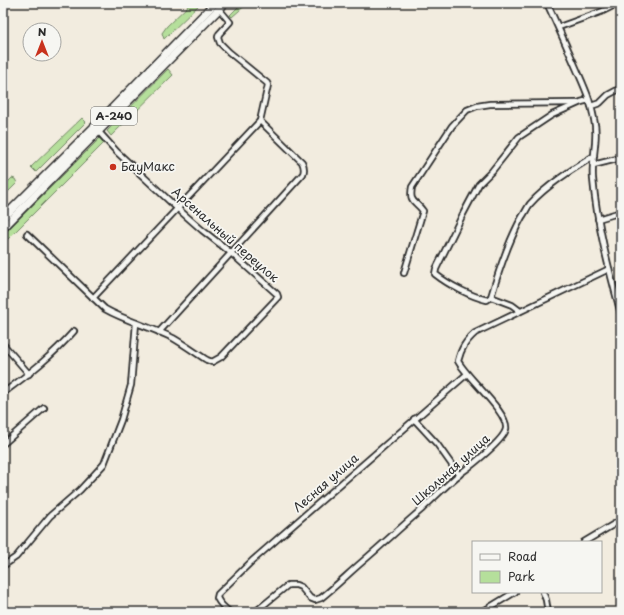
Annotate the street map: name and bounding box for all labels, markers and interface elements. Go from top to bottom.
north arrow [22,22,62,62]
text: N [38,23,47,40]
road number: А-240 [91,107,137,125]
place label: БауМакс [121,157,175,175]
marker: БауМакс [108,162,118,172]
street label: Арсенальный переулок [168,183,284,287]
street label: Школьная улица [407,429,494,509]
street label: Лесная улица [289,448,362,516]
legend [472,541,602,593]
text: Road [508,547,537,565]
text: Park [508,567,535,585]

